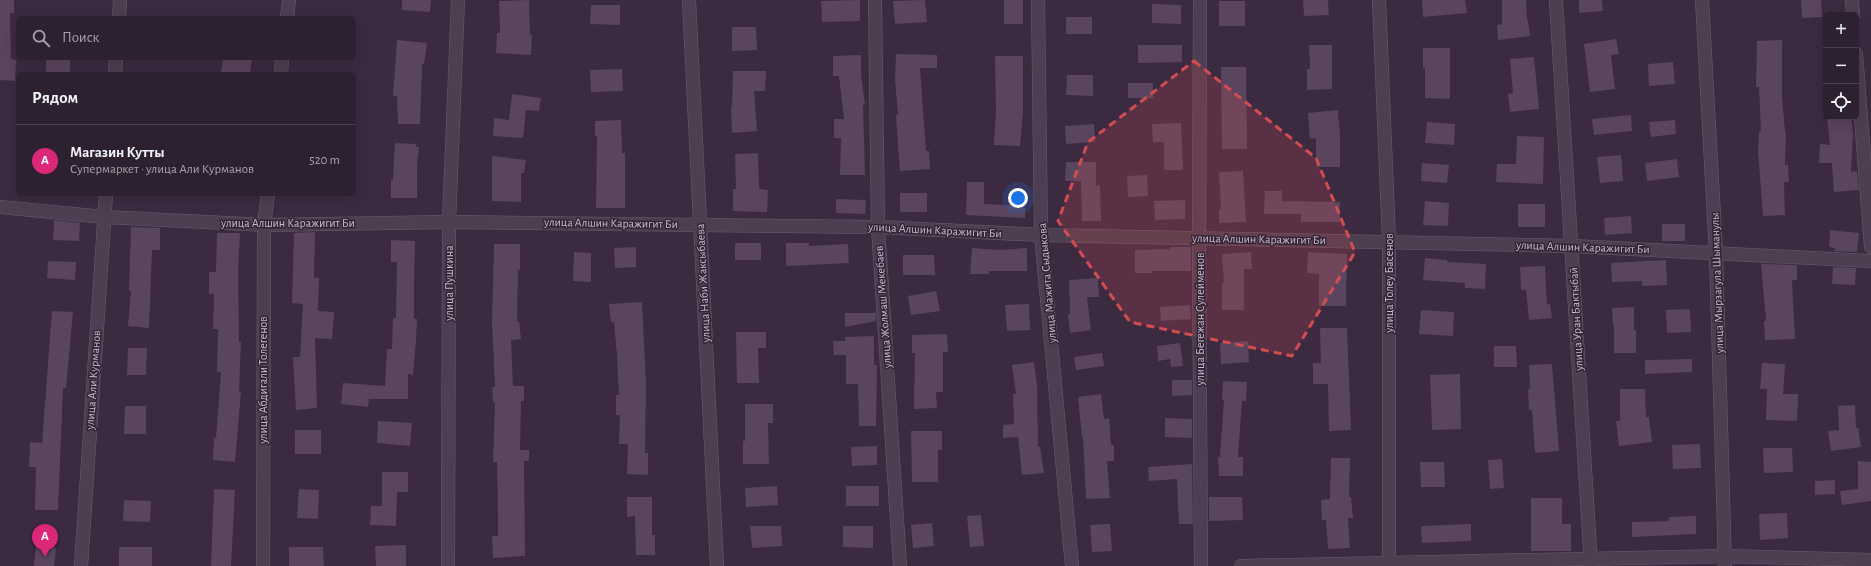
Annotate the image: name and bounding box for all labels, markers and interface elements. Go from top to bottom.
map controls [1823,12,1859,120]
button: + [1823,12,1859,48]
search box [16,16,356,60]
icon: search [30,27,52,49]
text: Поиск [62,30,100,45]
button: − [1823,48,1859,84]
button: locate [1823,84,1859,120]
text: Рядом [32,89,78,106]
text: Магазин Кутты [70,145,164,160]
text: A [41,154,49,167]
text: 520 m [309,154,340,167]
text: Супермаркет · улица Али Курманов [70,163,254,176]
your location [1008,188,1028,208]
street label: улица Мырзагула Шыманулы [1709,212,1726,355]
street label: улица Алшин Каражигит Би [543,216,678,231]
street label: улица Алшин Каражигит Би [220,217,355,230]
street label: улица Алшин Каражигит Би [867,220,1002,240]
street label: улица Мажита Сыдыкова [1036,222,1059,345]
street label: улица Наби Жаксыбаева [694,223,713,344]
street label: улица Алшин Каражигит Би [1191,232,1326,247]
street label: улица Толеу Басенов [1383,233,1396,334]
street label: улица Алшин Каражигит Би [1515,239,1650,256]
street label: улица Пушкина [443,245,456,322]
street label: улица Жолмаш Мекебаев [873,245,894,370]
street label: улица Бегежан Сулейменов [1194,252,1207,387]
street label: улица Уран Бактыбай [1567,267,1586,372]
street label: улица Абдигали Толегенов [257,316,270,445]
street label: улица Али Курманов [83,329,103,431]
pin: A [32,524,58,557]

